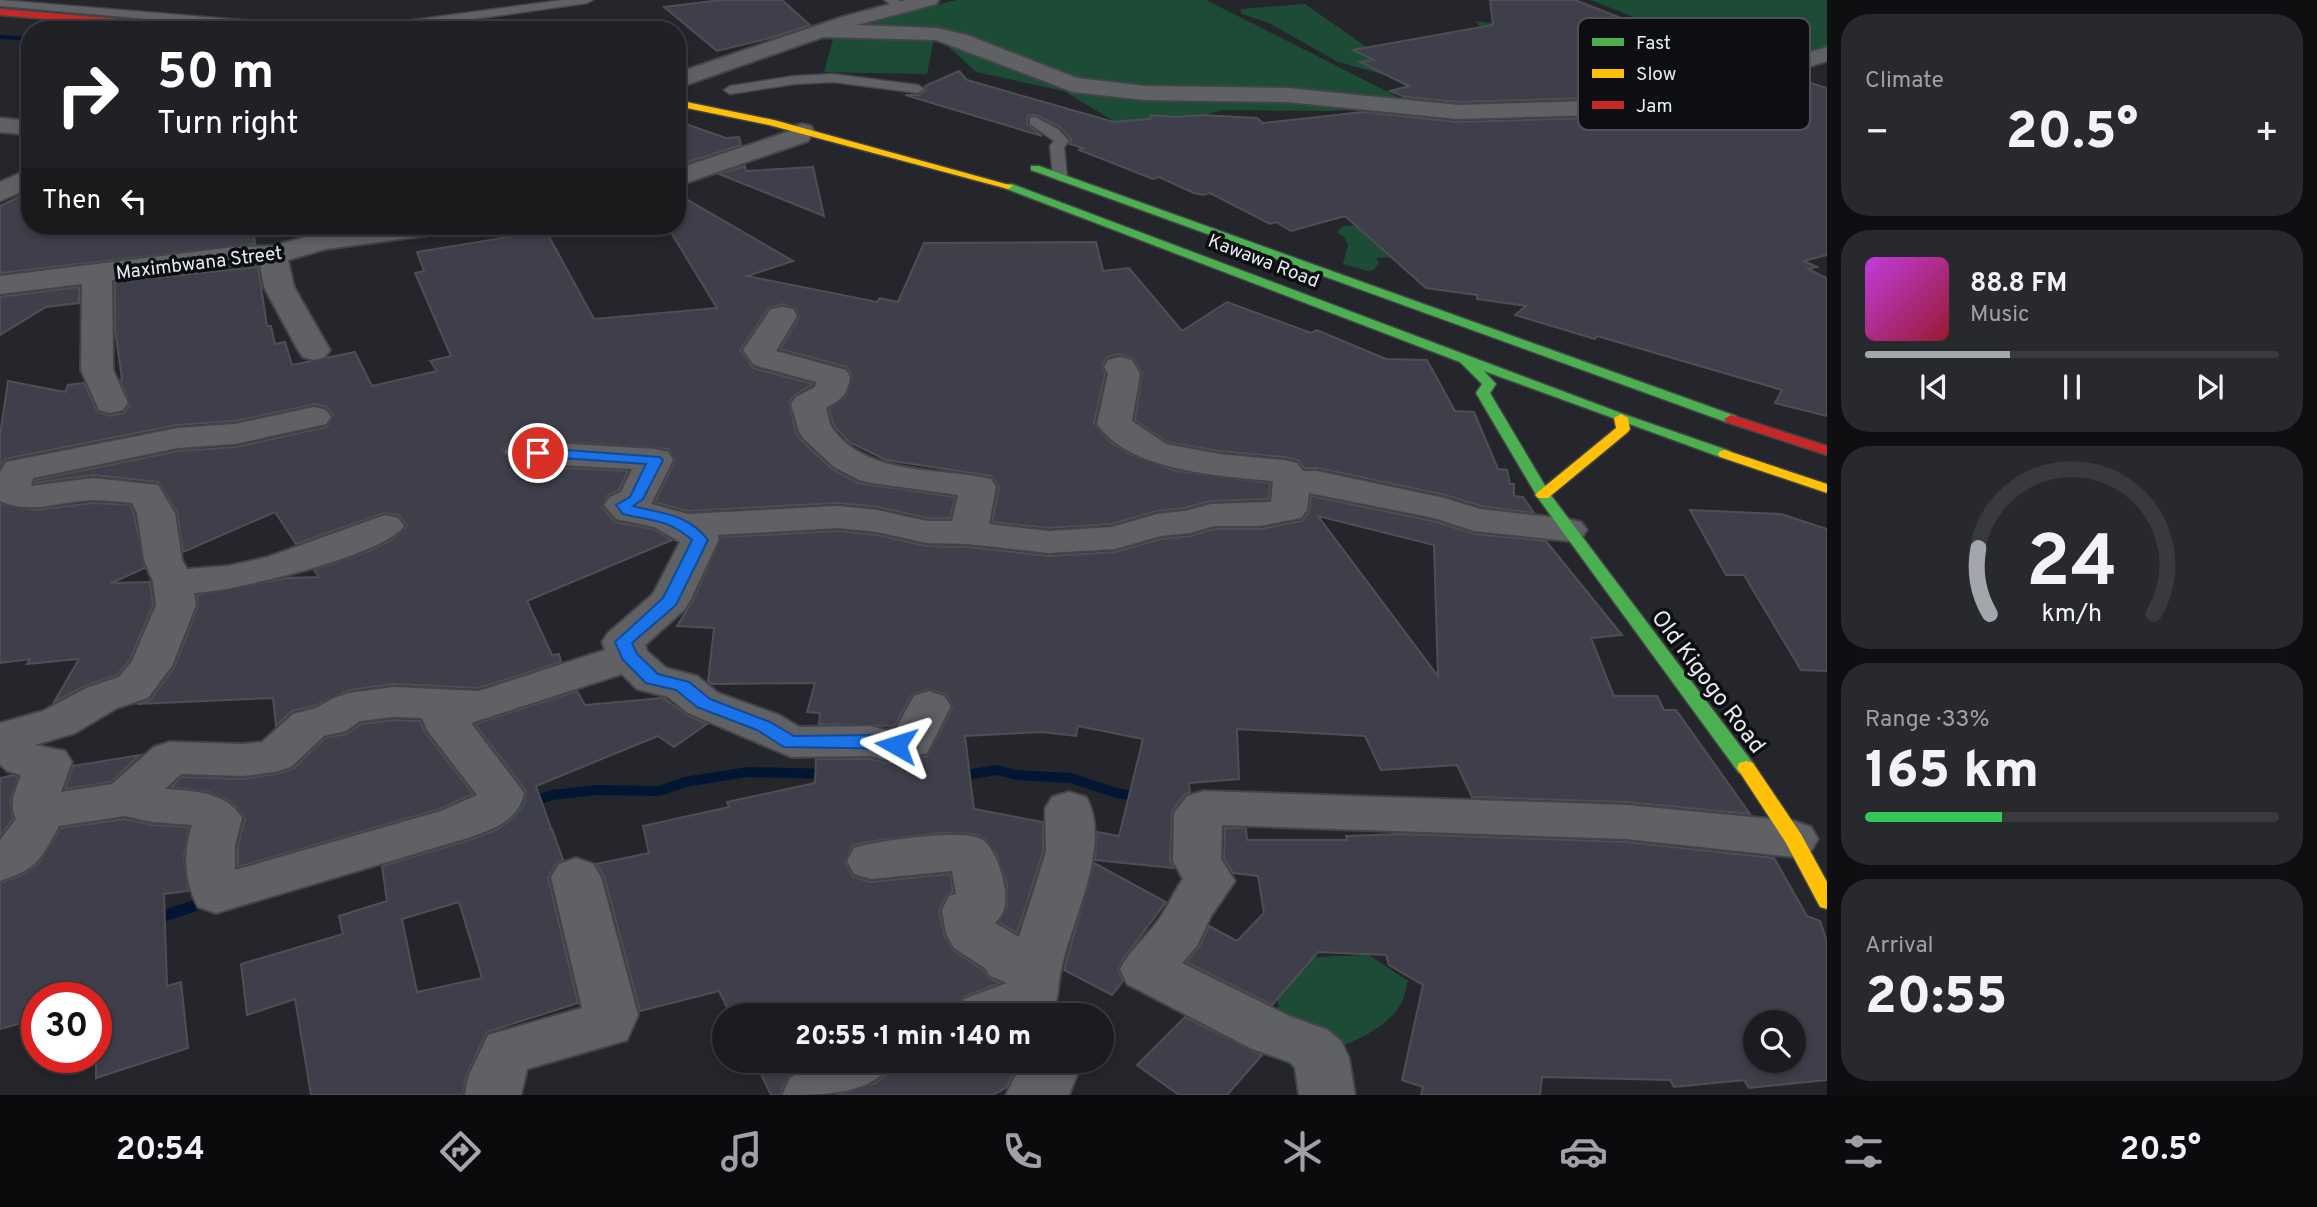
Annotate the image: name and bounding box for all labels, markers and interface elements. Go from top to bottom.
legend [1578,18,1810,130]
text: Fast [1636,32,1671,56]
text: 50 m [157,44,274,106]
icon: right [42,49,133,140]
text: Slow [1636,63,1676,87]
text: Climate [1865,67,1944,96]
text: Jam [1636,95,1673,119]
text: 20.5° [2006,101,2138,167]
text: Turn right [157,105,299,145]
text: − [1865,110,1890,159]
text: + [2254,110,2279,159]
icon: left [115,182,153,220]
text: Then [42,185,101,218]
street label: Kawawa Road [1204,230,1322,294]
street label: Maximbwana Street [115,242,284,286]
text: 88.8 FM [1970,268,2067,301]
text: Music [1970,301,2030,330]
icon: previous [1915,368,1953,406]
icon: pause [2053,368,2091,406]
icon: next [2191,368,2229,406]
pin [508,423,568,483]
icon: arrive [519,434,557,472]
text: 24 [2026,520,2118,612]
text: km/h [2042,598,2102,630]
street label: Old Kigogo Road [1644,605,1770,760]
text: Range · 33% [1865,706,1989,735]
position arrow [859,708,933,782]
text: 165 km [1865,740,2039,806]
text: Arrival [1865,932,1934,961]
text: 20:55 [1865,966,2007,1032]
speed limit sign: 30 [21,982,112,1073]
map controls [1743,1010,1806,1073]
button: search [1743,1010,1806,1073]
text: 20:55 · 1 min · 140 m [795,1021,1031,1054]
icon: directions [436,1127,485,1176]
icon: music [717,1127,766,1176]
icon: phone [998,1127,1047,1176]
icon: climate [1278,1127,1327,1176]
icon: car [1559,1127,1608,1176]
icon: filters [1839,1127,1888,1176]
text: 20:54 [116,1131,205,1171]
text: 20.5° [2120,1131,2201,1171]

